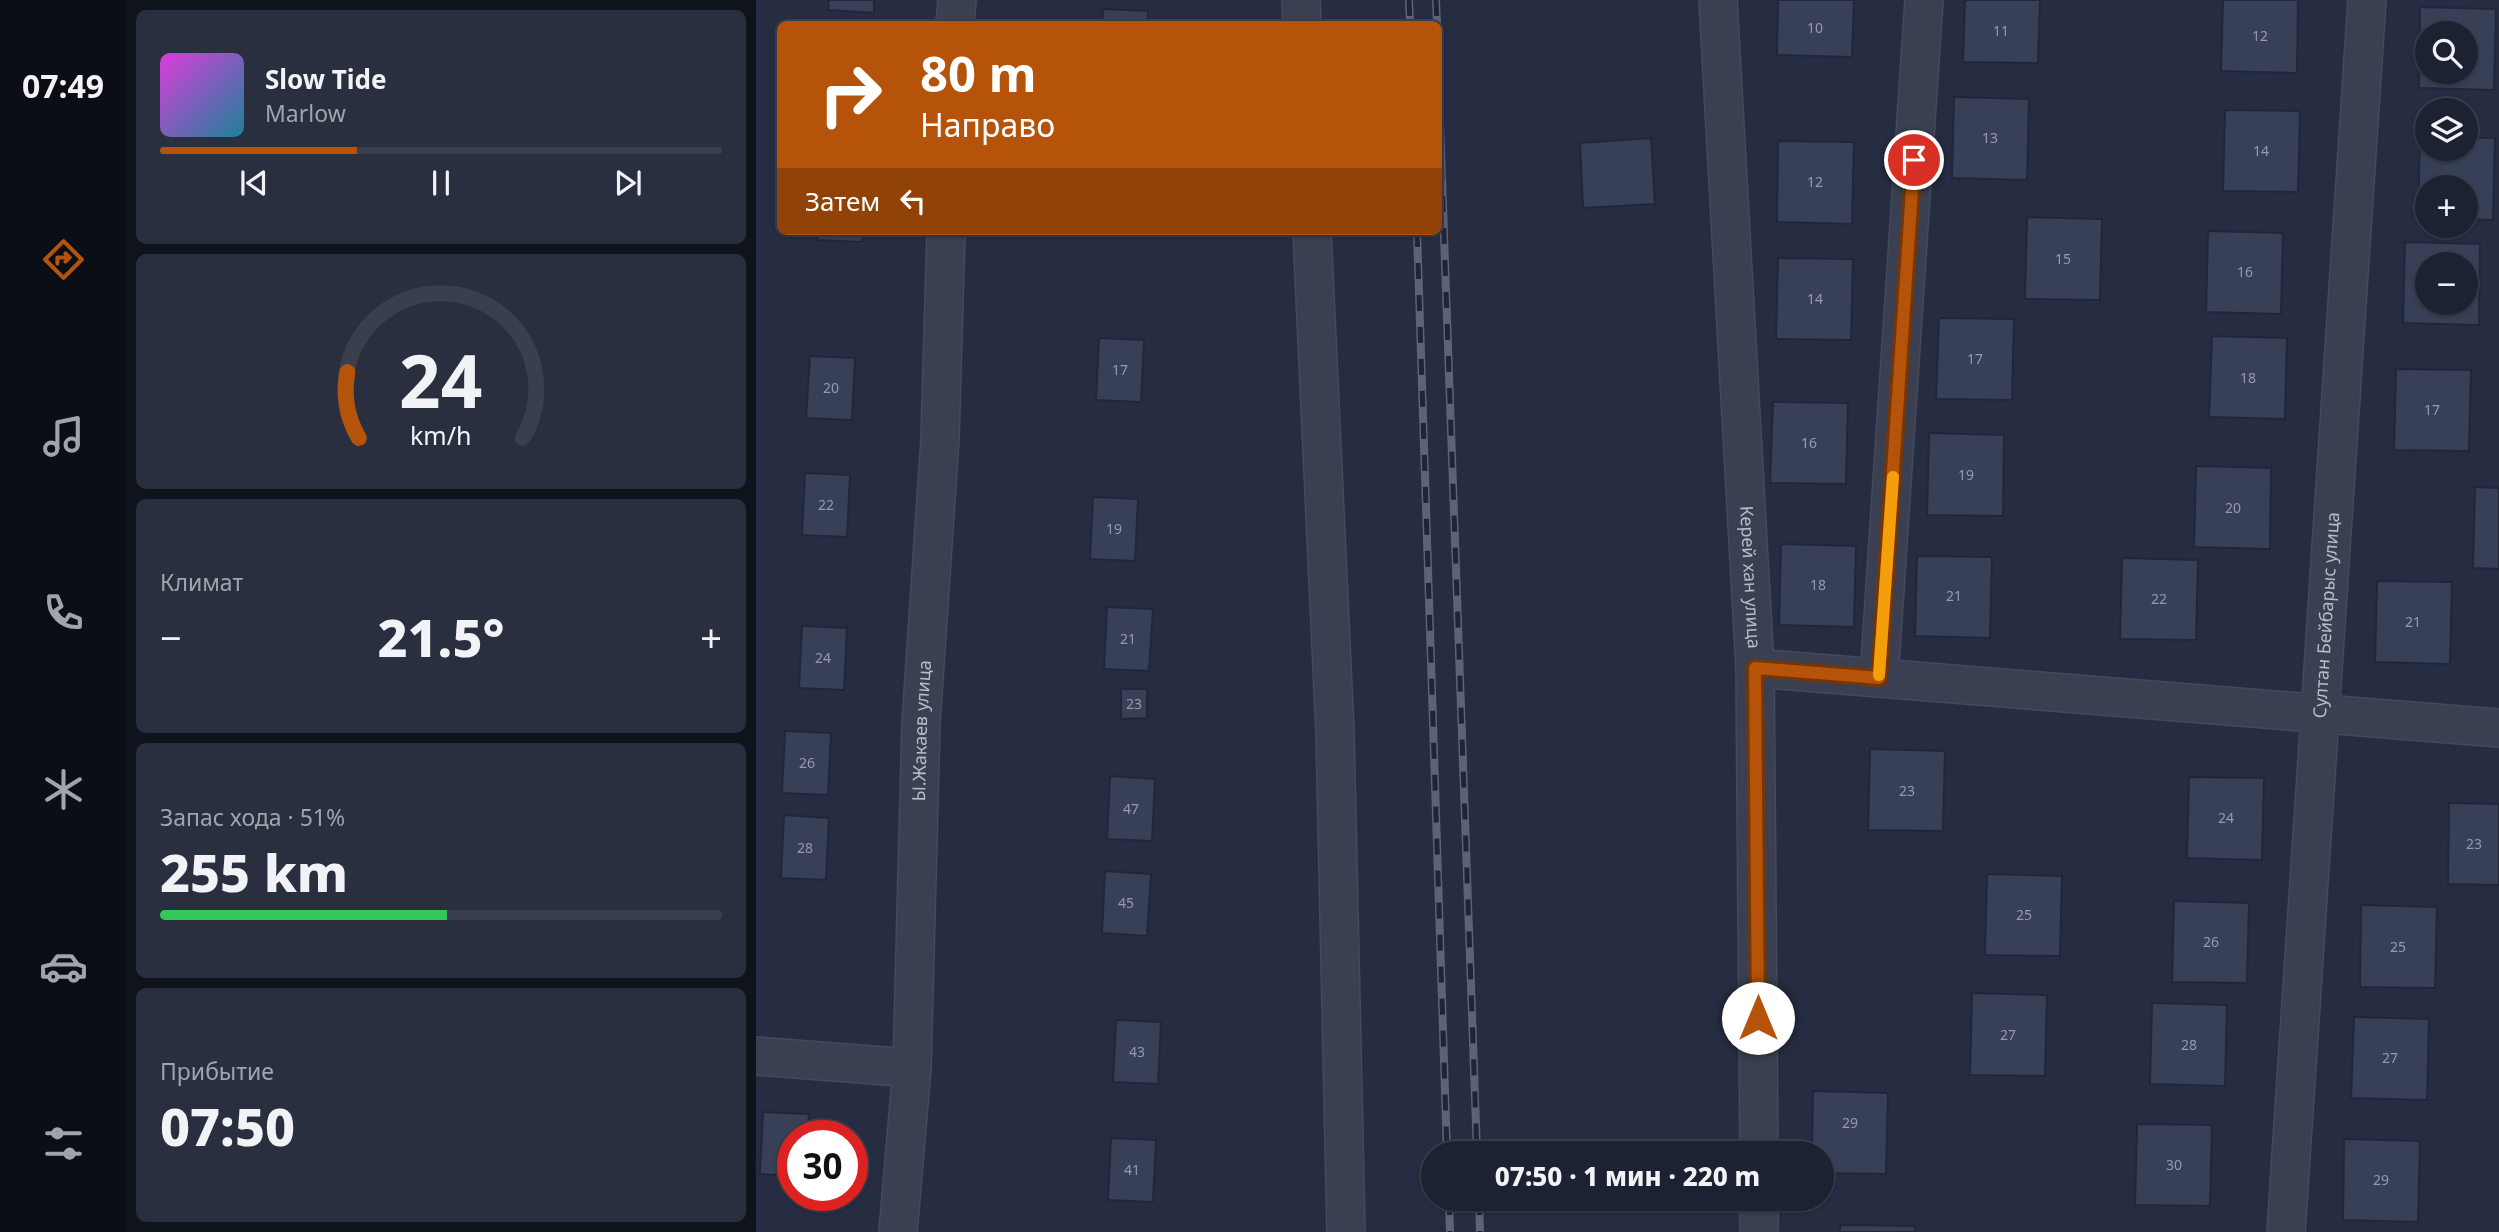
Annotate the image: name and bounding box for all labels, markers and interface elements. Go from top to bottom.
house number: 10 [1807,18,1823,37]
house number: 11 [1993,21,2009,40]
map controls [2415,21,2478,315]
button: search [2415,21,2478,84]
house number: 12 [2252,26,2268,45]
text: 80 m [920,40,1037,106]
icon: right [805,49,896,140]
text: Slow Tide [265,61,387,97]
text: 07:49 [22,64,104,107]
text: Marlow [265,97,346,129]
button: layers [2415,98,2478,161]
text: Направо [920,103,1055,146]
house number: 13 [1982,128,1998,147]
pin [1884,130,1944,190]
icon: arrive [1895,141,1933,179]
house number: 14 [2253,141,2269,160]
icon: previous [235,164,273,202]
icon: pause [422,164,460,202]
icon: next [609,164,647,202]
house number: 12 [1807,172,1823,191]
button: + [2415,175,2478,238]
icon: left [894,182,932,220]
text: Затем [805,183,880,219]
icon: directions [39,235,88,284]
house number: 15 [2055,249,2071,268]
button: − [2415,252,2478,315]
house number: 16 [2237,262,2253,281]
house number: 14 [1807,289,1823,308]
text: 24 [399,330,483,429]
house number: 17 [1967,349,1983,368]
house number: 17 [1112,360,1128,379]
house number: 18 [2240,368,2256,387]
house number: 20 [823,378,839,397]
house number: 17 [2424,400,2440,419]
icon: music [39,412,88,461]
text: km/h [410,417,472,451]
house number: 16 [1801,433,1817,452]
house number: 19 [1958,465,1974,484]
house number: 22 [818,495,834,514]
house number: 20 [2225,498,2241,517]
street label: Керей хан улица [1735,505,1767,649]
street label: Султан Бейбарыс улица [2307,511,2344,719]
house number: 19 [1106,519,1122,538]
text: Климат [160,566,243,598]
house number: 18 [1810,575,1826,594]
house number: 21 [1946,586,1962,605]
icon: phone [39,588,88,637]
house number: 22 [2151,589,2167,608]
text: 21.5° [378,601,504,672]
text: − [160,611,182,663]
text: + [700,611,722,663]
house number: 21 [2405,612,2421,631]
house number: 21 [1120,629,1136,648]
house number: 24 [815,648,831,667]
street label: Ы.Жакаев улица [906,659,936,802]
house number: 23 [1126,694,1142,713]
house number: 26 [799,753,815,772]
icon: climate [39,765,88,814]
house number: 23 [1899,781,1915,800]
house number: 47 [1123,799,1139,818]
text: Запас хода · 51% [160,801,345,833]
house number: 24 [2218,808,2234,827]
house number: 23 [2466,834,2482,853]
text: 255 km [160,836,348,907]
house number: 28 [797,838,813,857]
house number: 45 [1118,893,1134,912]
house number: 25 [2016,905,2032,924]
house number: 26 [2203,932,2219,951]
house number: 25 [2390,937,2406,956]
icon: car [39,942,88,991]
position arrow [1721,981,1795,1055]
house number: 27 [2000,1025,2016,1044]
house number: 28 [2181,1035,2197,1054]
house number: 43 [1129,1042,1145,1061]
house number: 27 [2382,1048,2398,1067]
text: Прибытие [160,1055,274,1087]
text: 07:50 [160,1090,295,1161]
house number: 29 [1842,1113,1858,1132]
icon: filters [39,1119,88,1168]
speed limit sign: 30 [777,1120,868,1211]
house number: 30 [2166,1155,2182,1174]
text: 07:50 · 1 мин · 220 m [1495,1158,1760,1194]
house number: 41 [1124,1160,1140,1179]
house number: 29 [2373,1170,2389,1189]

